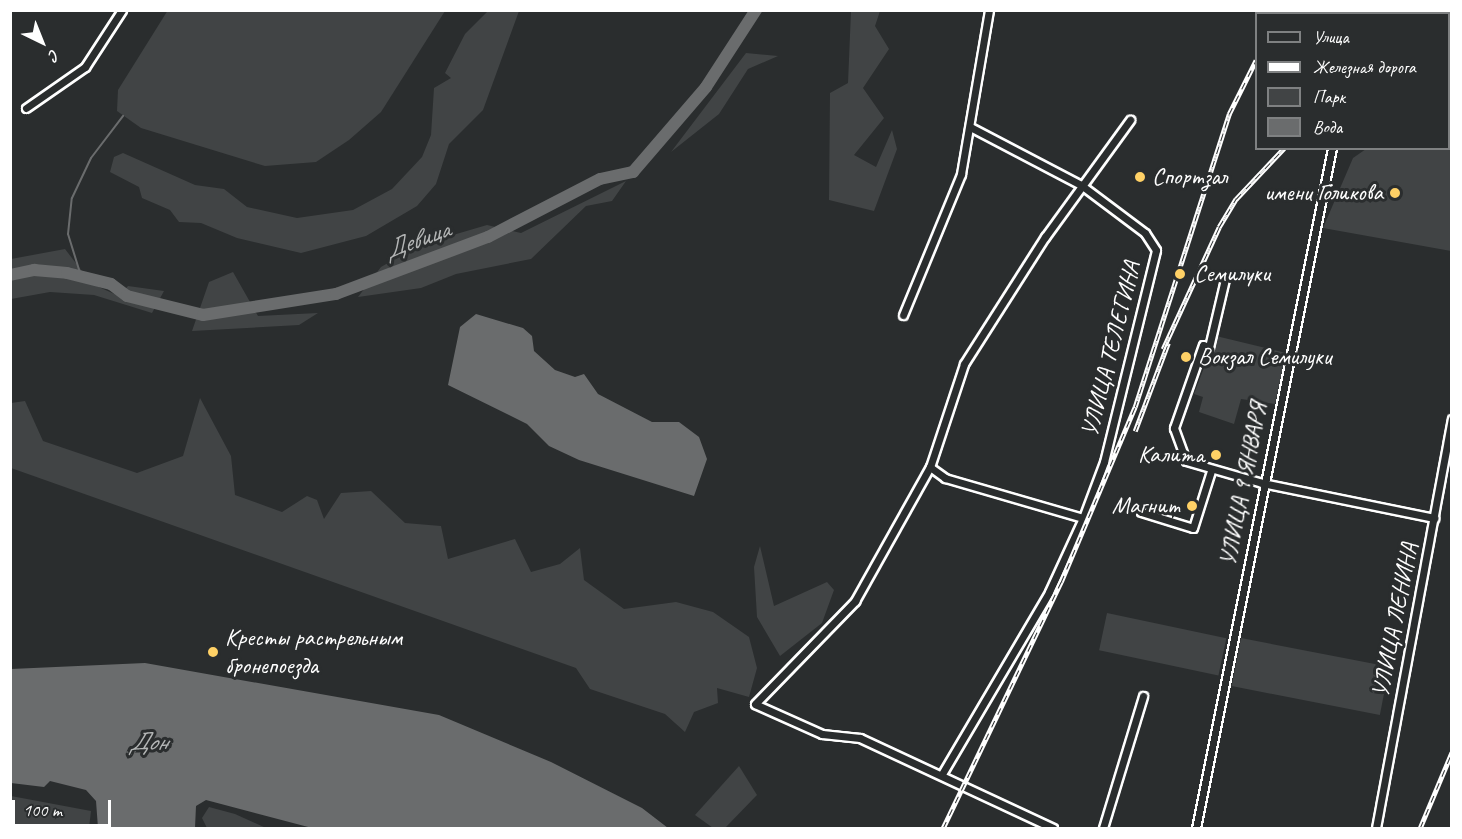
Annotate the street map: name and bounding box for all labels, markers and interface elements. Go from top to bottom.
north arrow [12,12,72,72]
legend [1255,12,1450,150]
text: Улица [1313,26,1349,48]
text: С [45,45,64,65]
text: Железная дорога [1313,56,1416,78]
text: Парк [1313,86,1345,108]
text: Вода [1313,116,1342,138]
place label: Спортзал [1152,163,1227,191]
marker: Спортзал [1133,170,1147,184]
place label: имени Голикова [1263,179,1383,207]
marker: имени Голикова [1388,186,1402,200]
water label: Девица [380,214,454,266]
street label: УЛИЦА ТЕЛЕГИНА [1076,259,1146,439]
place label: Семилуки [1194,260,1270,288]
marker: Семилуки [1171,265,1189,283]
place label: Вокзал Семилуки [1198,343,1334,371]
marker: Вокзал Семилуки [1179,350,1193,364]
street label: УЛИЦА 9 ЯНВАРЯ [1213,400,1273,568]
place label: Калита [1138,441,1204,469]
marker: Калита [1209,448,1223,462]
place label: Магнит [1112,492,1180,520]
marker: Магнит [1185,499,1199,513]
street label: УЛИЦА ЛЕНИНА [1366,540,1424,700]
place label: Кресты растрельным бронепоезда [225,624,402,680]
marker: Кресты растрельным бронепоезда [206,645,220,659]
water label: Дон [129,726,167,758]
scale bar [15,788,114,826]
text: 100 m [23,799,62,821]

